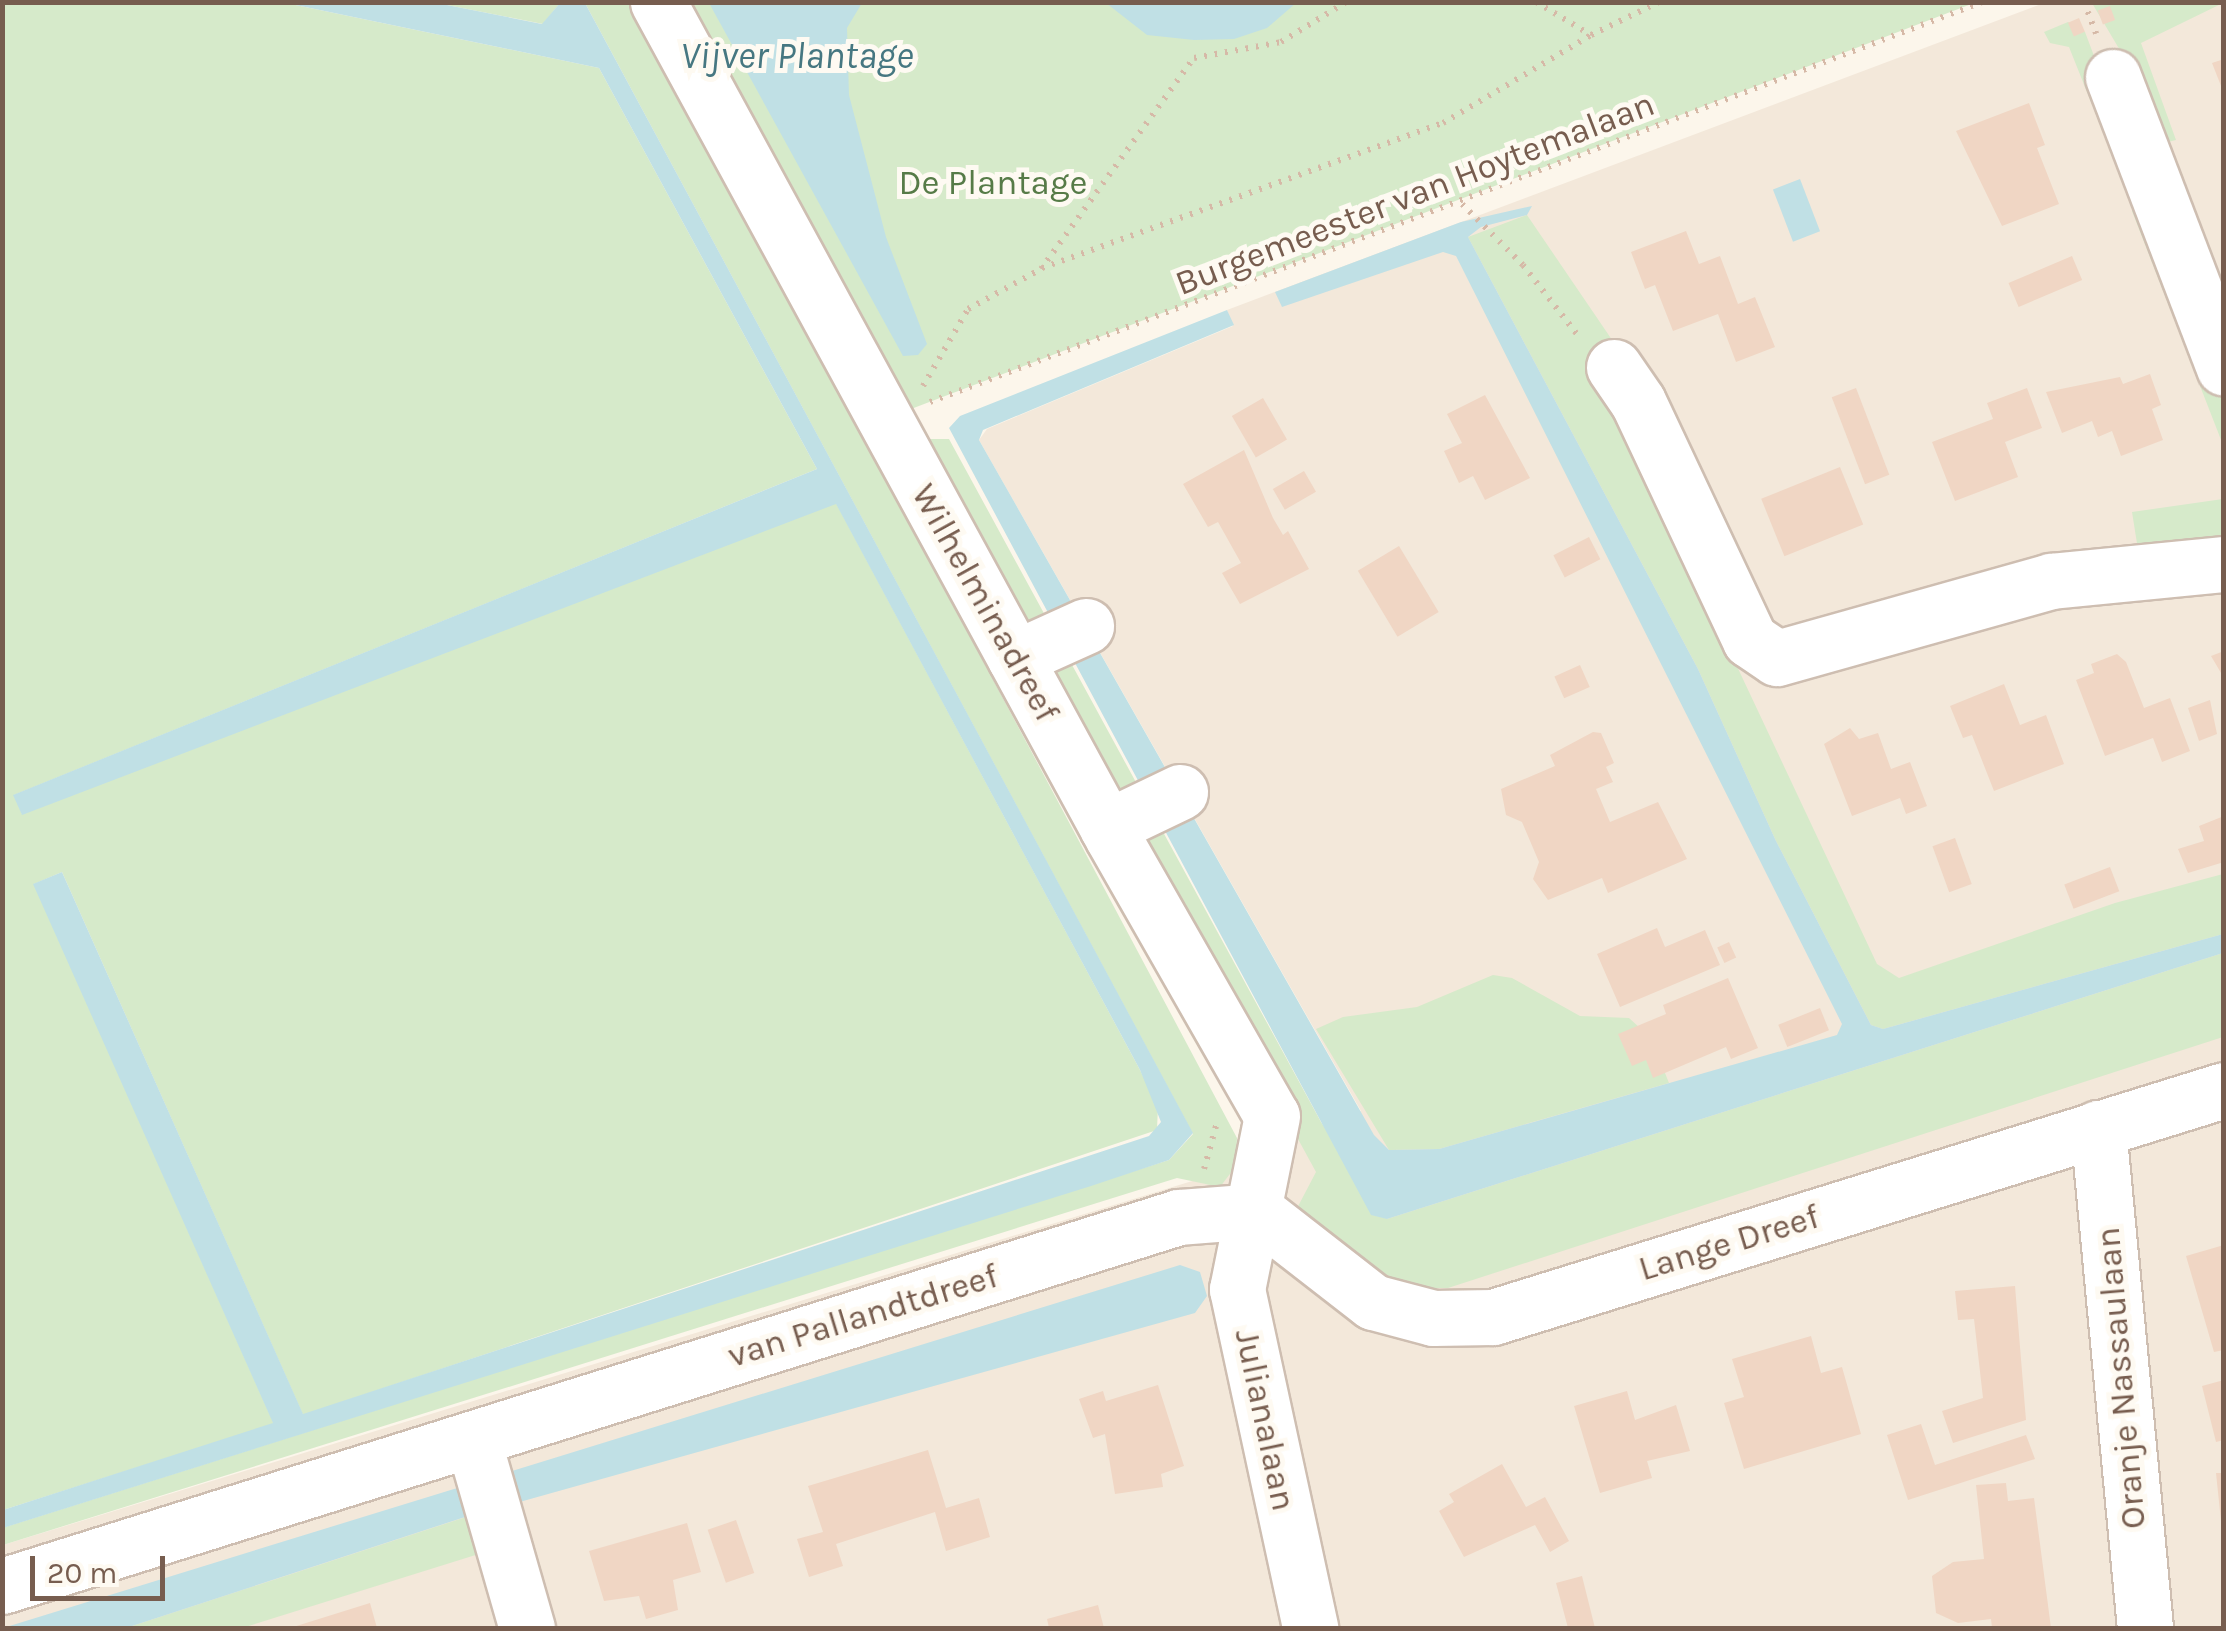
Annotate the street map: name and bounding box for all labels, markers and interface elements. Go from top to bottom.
water label: Vijver Plantage [680,33,914,79]
street label: Burgemeester van Hoytemalaan [1170,83,1660,305]
park label: De Plantage [898,162,1088,204]
street label: Wilhelminadreef [902,477,1068,729]
street label: Lange Dreef [1634,1196,1824,1290]
street label: Oranje Nassaulaan [2087,1225,2155,1531]
street label: van Pallandtdreef [723,1255,1003,1377]
street label: Julianalaan [1225,1325,1305,1515]
scale bar [35,1536,170,1598]
text: 20 m [47,1555,117,1591]

